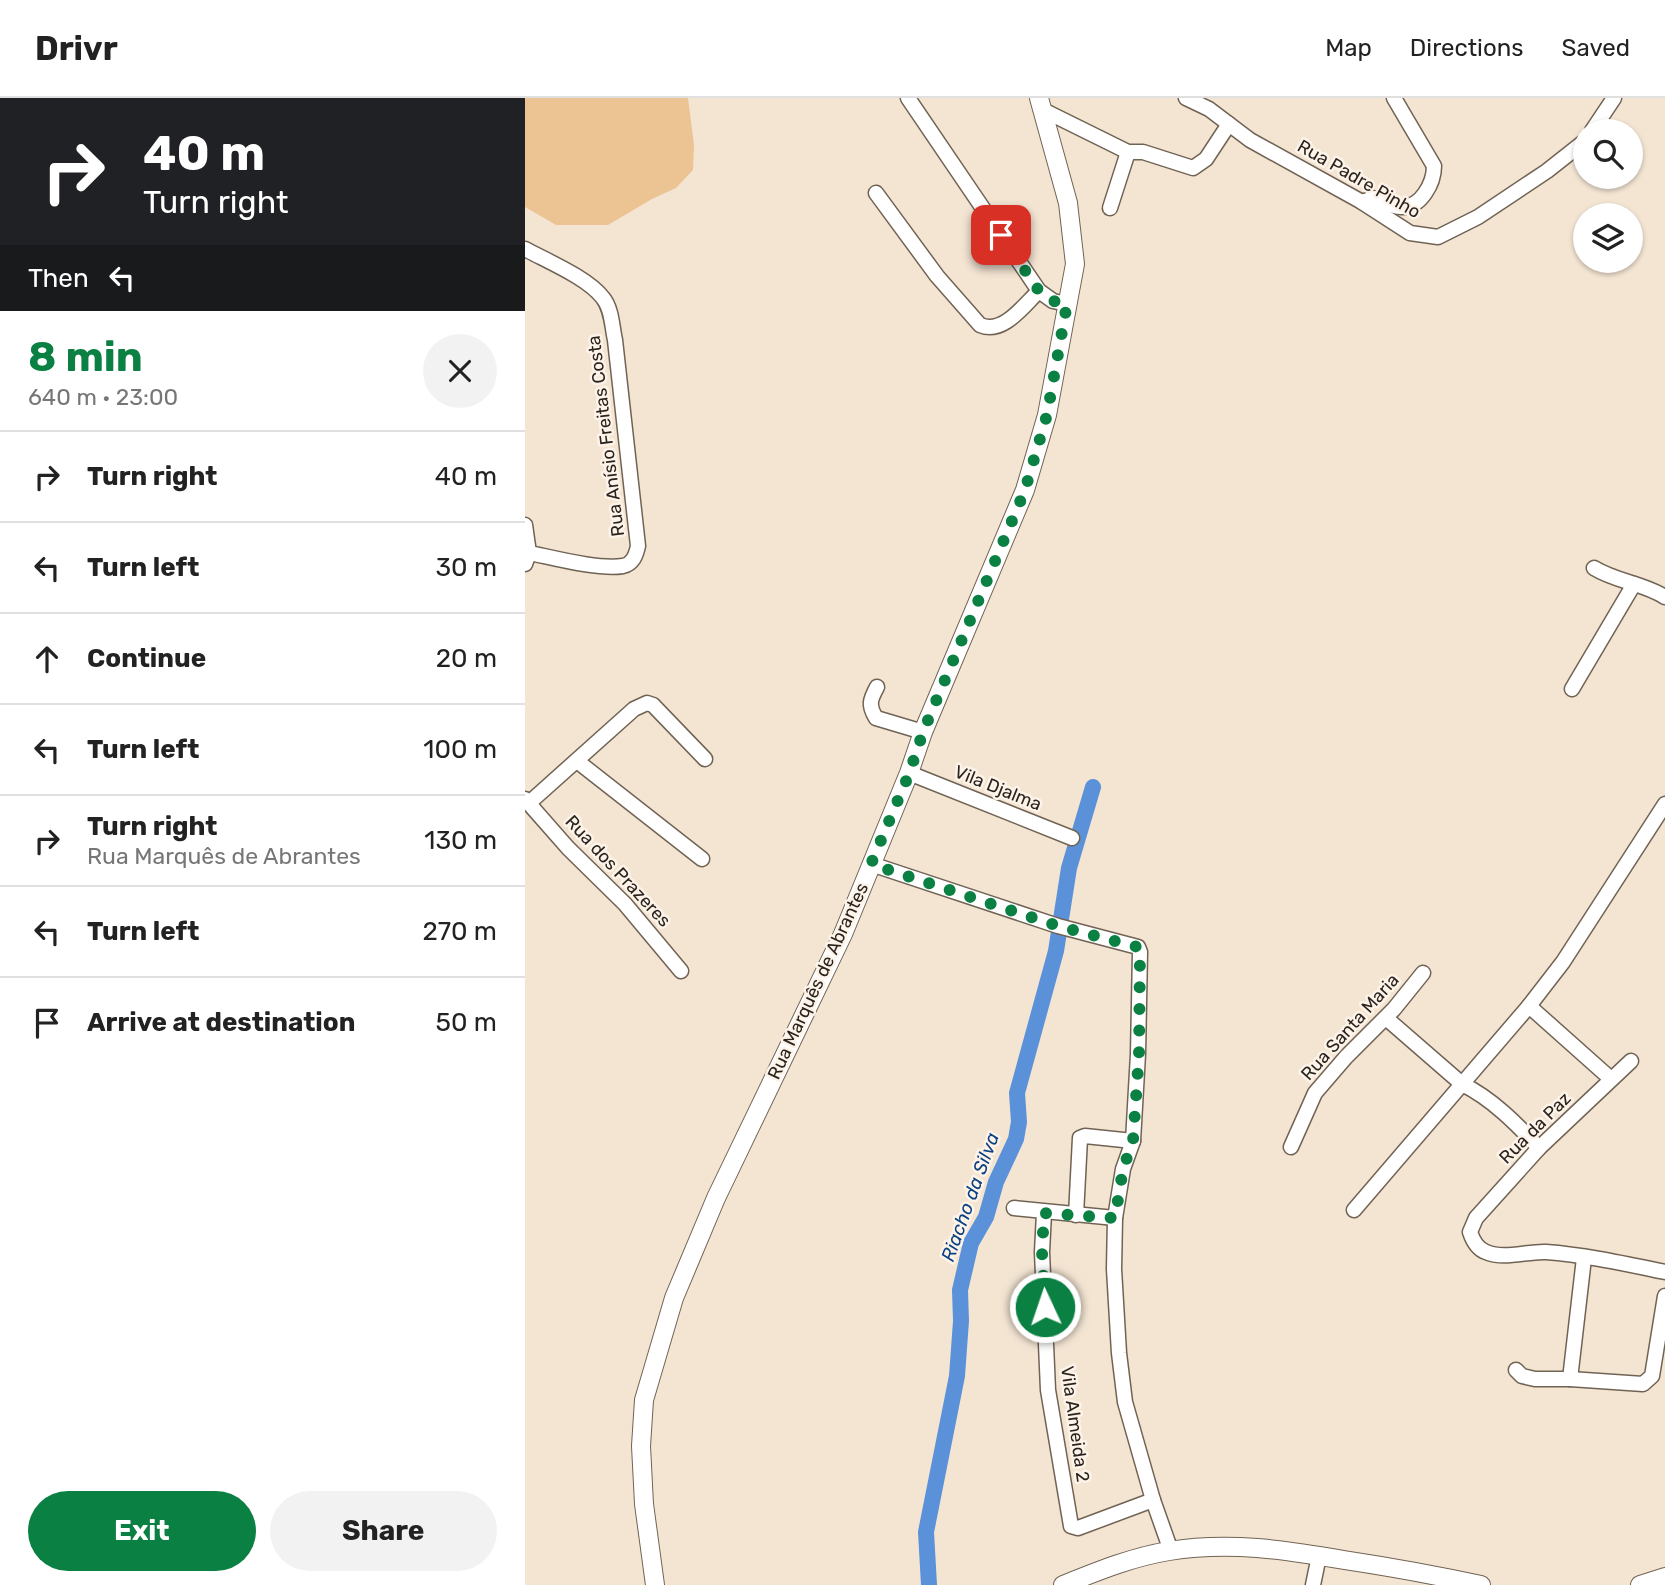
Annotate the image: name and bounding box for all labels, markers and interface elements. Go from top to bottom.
text: Drivr [35,29,118,68]
text: Map [1325,34,1372,62]
text: Directions [1410,34,1523,62]
text: Saved [1561,34,1630,62]
map controls [1573,119,1643,273]
button: search [1573,119,1643,189]
text: 40 m [143,124,265,182]
icon: right [28,126,119,217]
street label: Rua Padre Pinho [1294,135,1424,223]
text: Turn right [143,183,288,221]
button: layers [1573,203,1643,273]
pin [971,205,1031,265]
icon: arrive [982,216,1020,254]
icon: left [103,259,141,297]
text: Then [28,263,89,294]
text: 8 min [28,332,143,382]
button: close [423,334,497,408]
street label: Rua Anísio Freitas Costa [583,334,629,538]
text: 640 m · 23:00 [28,383,178,411]
icon: right [28,458,66,496]
text: Turn right [87,461,217,492]
text: 40 m [435,461,497,492]
icon: left [28,549,66,587]
text: Turn left [87,552,199,583]
text: 30 m [435,552,497,583]
icon: ahead [28,640,66,678]
text: Continue [87,643,206,674]
text: 20 m [436,643,497,674]
icon: left [28,731,66,769]
text: Turn left [87,734,199,765]
text: 100 m [423,734,497,765]
street label: Vila Djalma [951,761,1045,815]
text: Turn right [87,811,217,842]
street label: Rua dos Prazeres [561,811,675,931]
icon: right [28,822,66,860]
text: 130 m [424,825,497,856]
text: Rua Marquês de Abrantes [87,842,361,870]
street label: Rua Marquês de Abrantes [763,879,873,1083]
icon: left [28,913,66,951]
text: Turn left [87,916,199,947]
text: 270 m [422,916,497,947]
street label: Rua Santa Maria [1296,969,1404,1085]
icon: arrive [28,1004,66,1042]
text: Arrive at destination [87,1007,355,1038]
text: 50 m [436,1007,497,1038]
street label: Rua da Paz [1495,1088,1575,1168]
water label: Riacho da Silva [936,1129,1004,1265]
position arrow [1008,1270,1082,1344]
street label: Vila Almeida 2 [1056,1365,1094,1483]
button: Exit [28,1491,256,1571]
button: Share [270,1491,497,1571]

